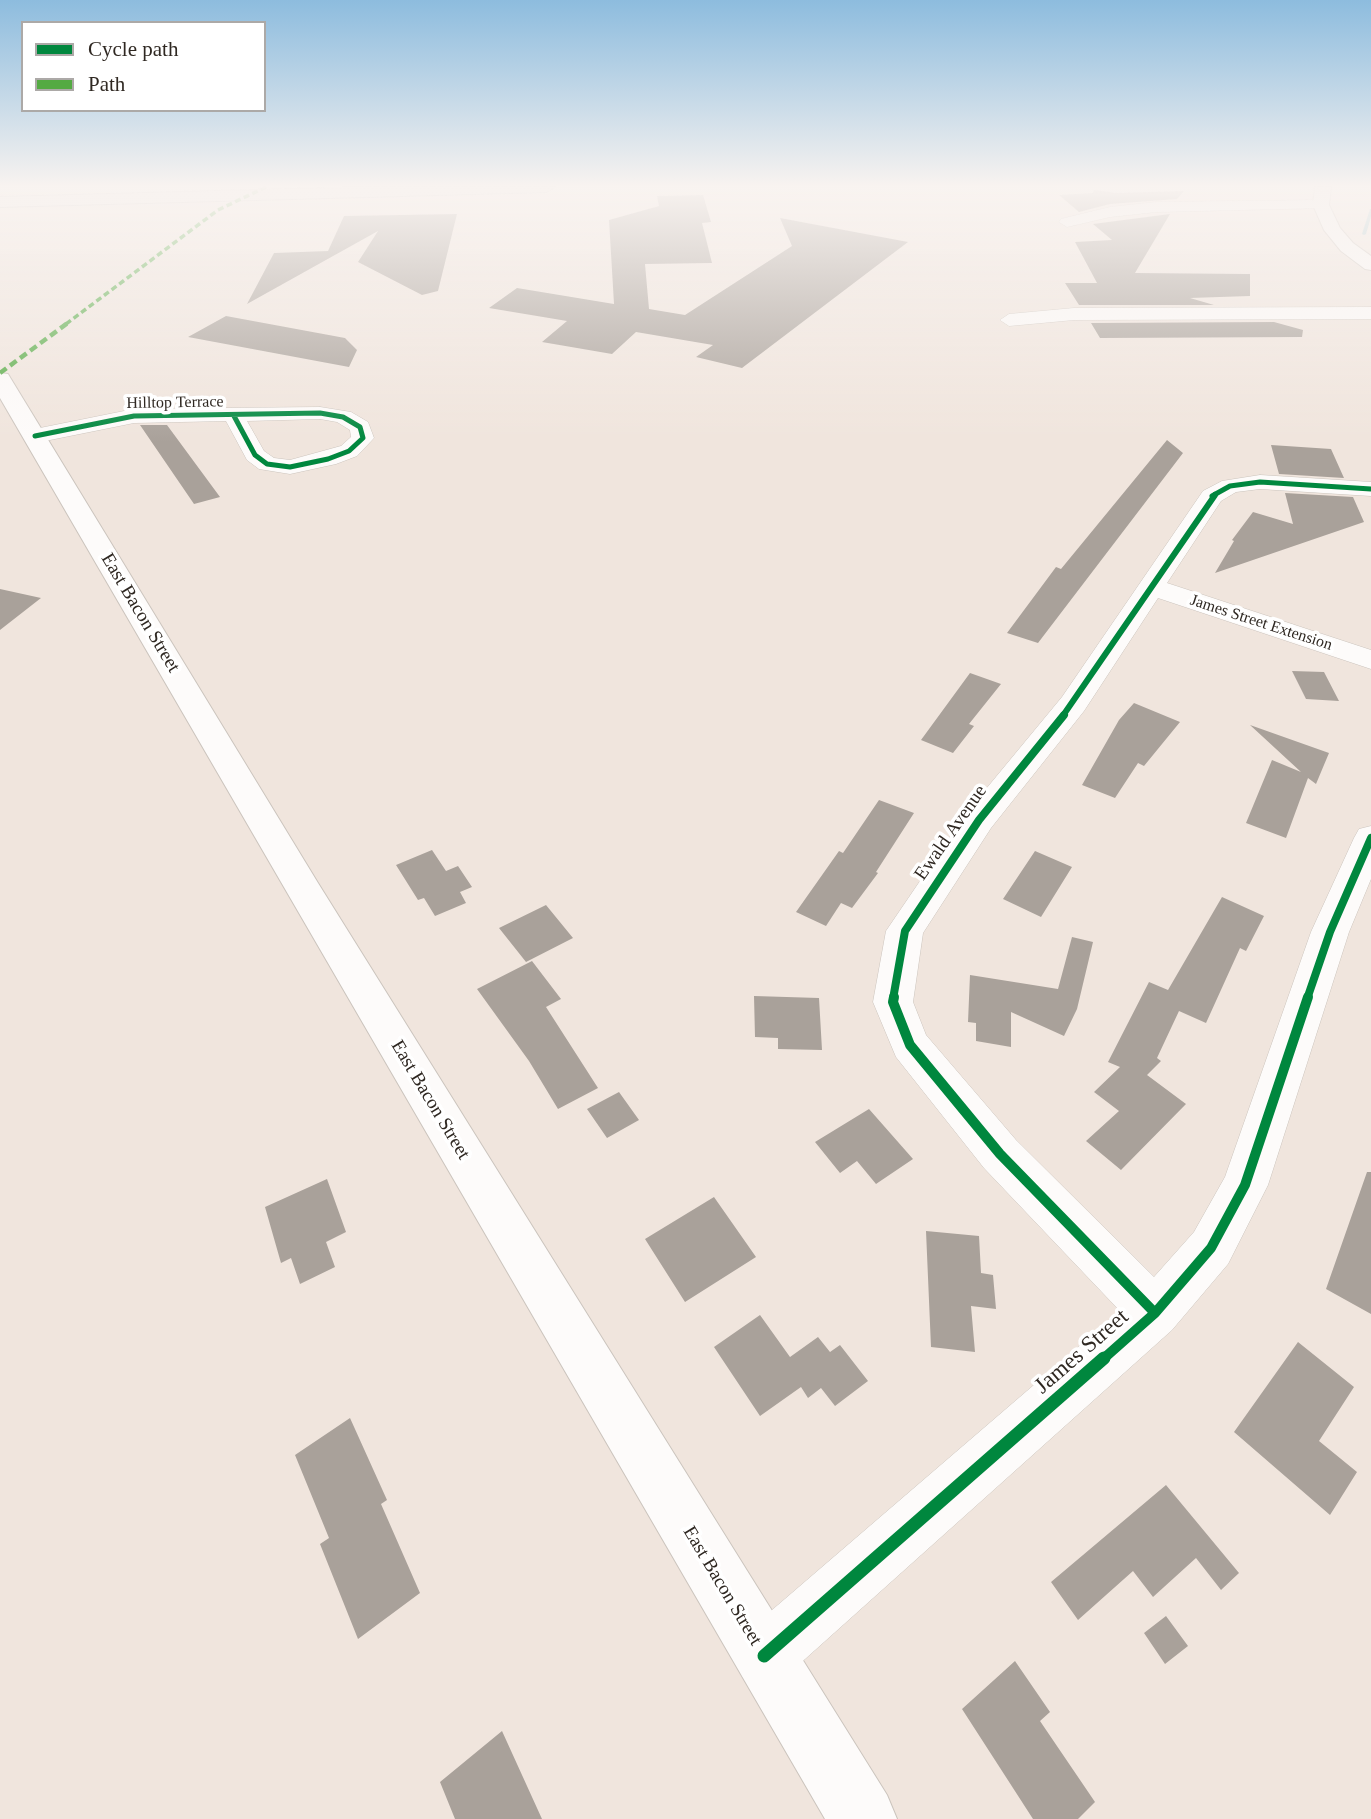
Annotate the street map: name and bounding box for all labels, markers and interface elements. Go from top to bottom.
legend [21,21,266,112]
text: Cycle path [88,37,178,61]
text: Path [88,72,125,96]
street label: Hilltop Terrace [126,393,224,413]
street label: East Bacon Street [95,549,185,677]
street label: James Street Extension [1187,591,1335,655]
street label: Ewald Avenue [910,781,992,885]
street label: East Bacon Street [385,1036,475,1164]
street label: James Street [1029,1304,1135,1400]
street label: East Bacon Street [677,1522,767,1650]

